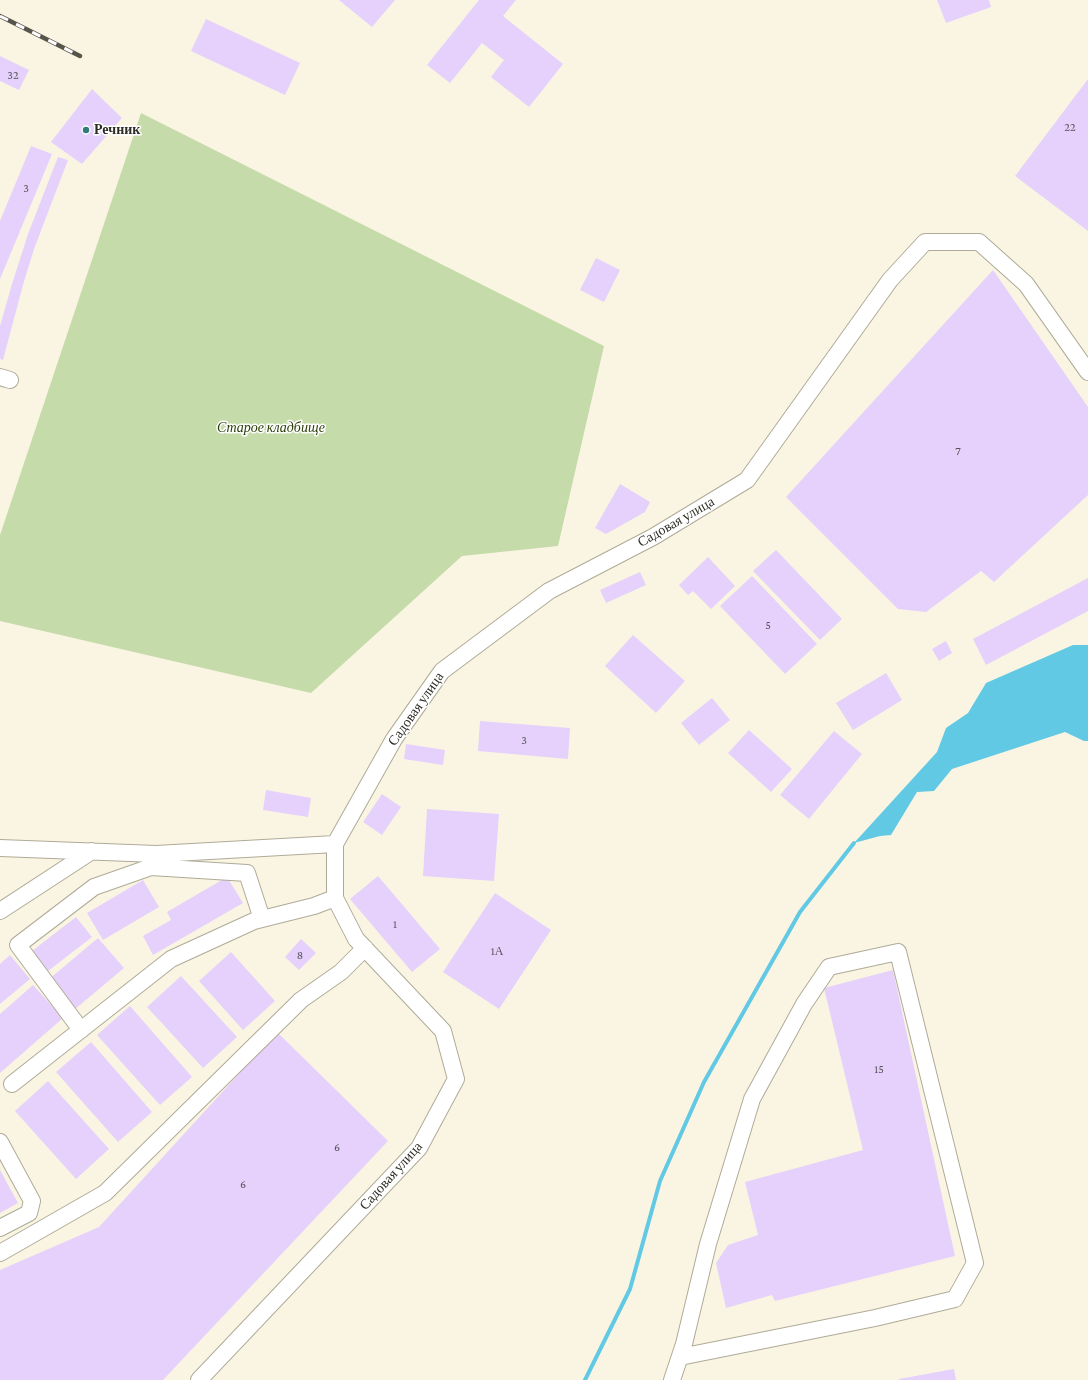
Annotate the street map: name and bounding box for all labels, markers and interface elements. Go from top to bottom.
house number: 32 [7,68,19,82]
house number: 22 [1064,120,1076,134]
place label: Речник [94,122,140,138]
marker: Речник [81,125,91,135]
house number: 3 [23,181,29,195]
park label: Старое кладбище [217,420,325,436]
house number: 7 [955,444,961,458]
street label: Садовая улица [635,493,717,551]
house number: 5 [765,618,771,632]
street label: Садовая улица [384,669,448,749]
house number: 3 [521,733,527,747]
house number: 1 [393,917,397,931]
house number: 1А [491,944,503,958]
house number: 8 [297,948,303,962]
house number: 15 [874,1062,884,1076]
street label: Садовая улица [356,1138,426,1214]
house number: 6 [334,1140,340,1154]
house number: 6 [240,1177,246,1191]

